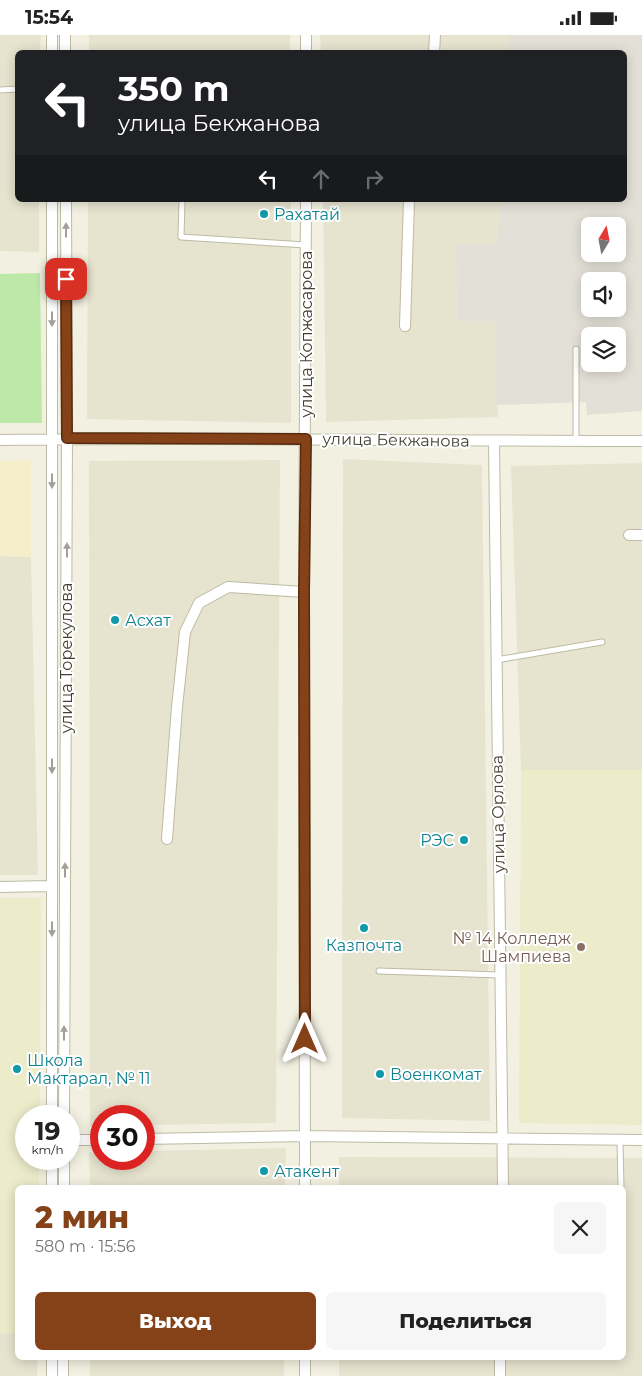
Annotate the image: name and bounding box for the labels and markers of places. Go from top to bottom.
place label: Рахатай [274,205,340,224]
marker: Рахатай [258,208,270,220]
pin [45,258,87,300]
place label: Асхат [125,611,171,630]
marker: Асхат [109,614,121,626]
place label: РЭС [420,831,454,850]
marker: РЭС [458,834,470,846]
marker: Казпочта [358,922,370,934]
place label: № 14 Колледж Шампиева [453,929,571,966]
place label: Казпочта [326,936,402,955]
marker: № 14 Колледж Шампиева [575,941,587,953]
place label: Школа Мактарал, № 11 [27,1051,151,1088]
marker: Школа Мактарал, № 11 [11,1063,23,1075]
place label: Военкомат [390,1065,482,1084]
marker: Военкомат [374,1068,386,1080]
place label: Атакент [274,1162,340,1181]
marker: Атакент [258,1165,270,1177]

